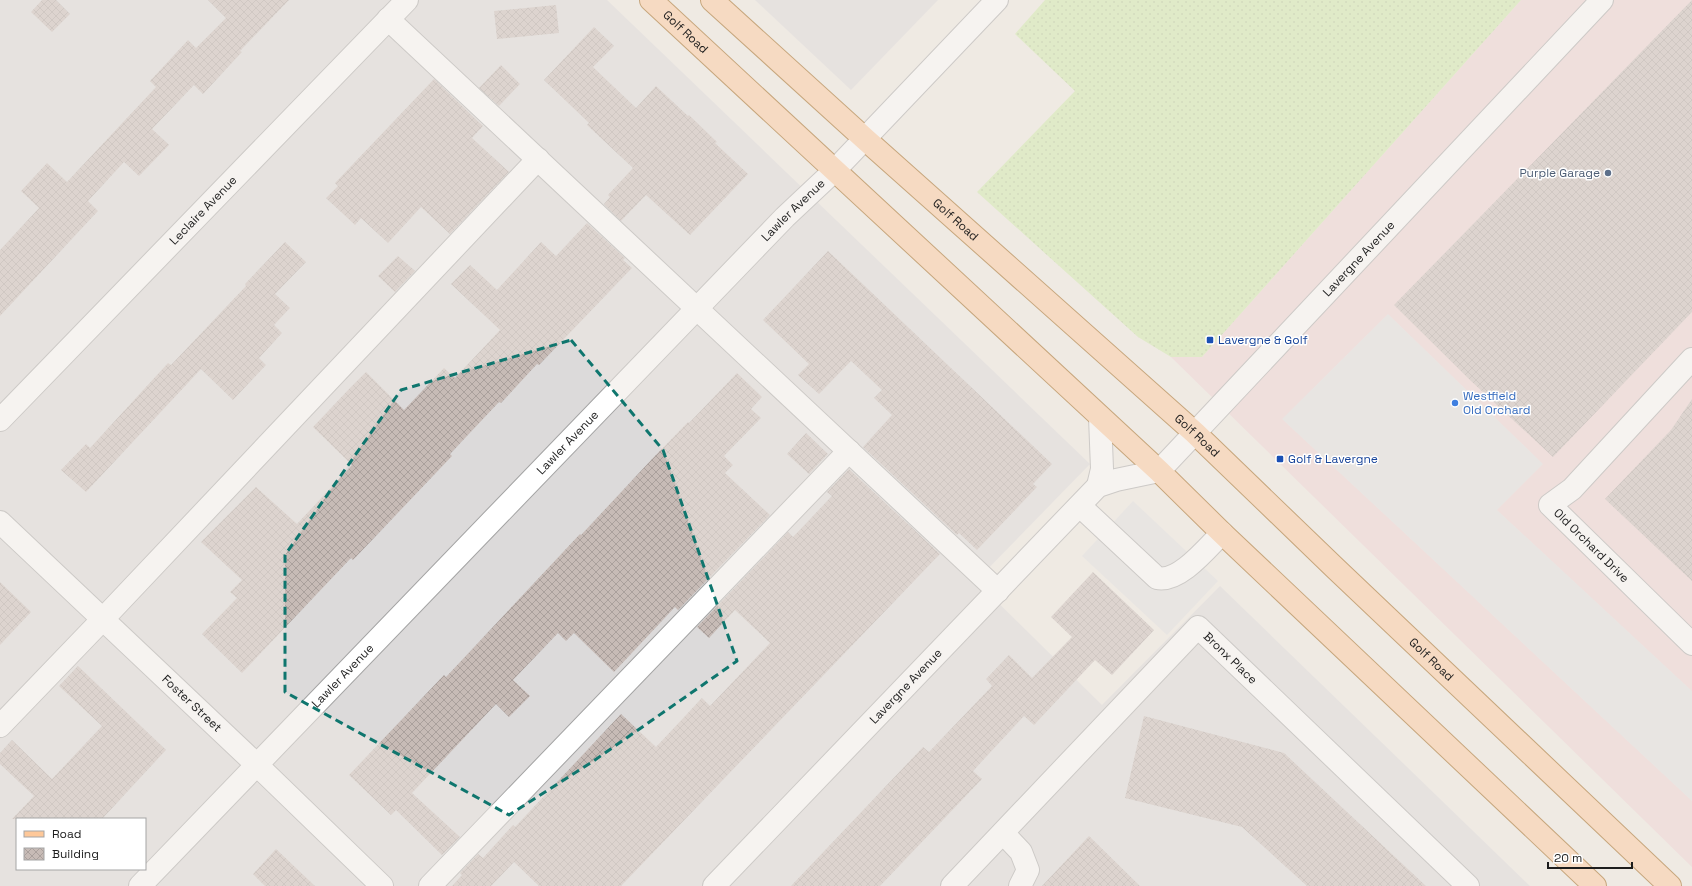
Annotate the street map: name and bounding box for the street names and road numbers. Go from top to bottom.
street label: Golf Road [659,7,712,57]
street label: Leclaire Avenue [166,172,240,248]
street label: Lawler Avenue [758,175,829,245]
street label: Golf Road [929,195,982,244]
street label: Lavergne Avenue [1319,217,1398,300]
street label: Lawler Avenue [533,407,602,478]
street label: Golf Road [1171,411,1223,461]
street label: Old Orchard Drive [1550,505,1633,586]
street label: Bronx Place [1200,629,1261,687]
street label: Golf Road [1405,634,1457,685]
street label: Lawler Avenue [308,640,377,711]
street label: Lavergne Avenue [866,645,946,727]
street label: Foster Street [158,671,225,736]

